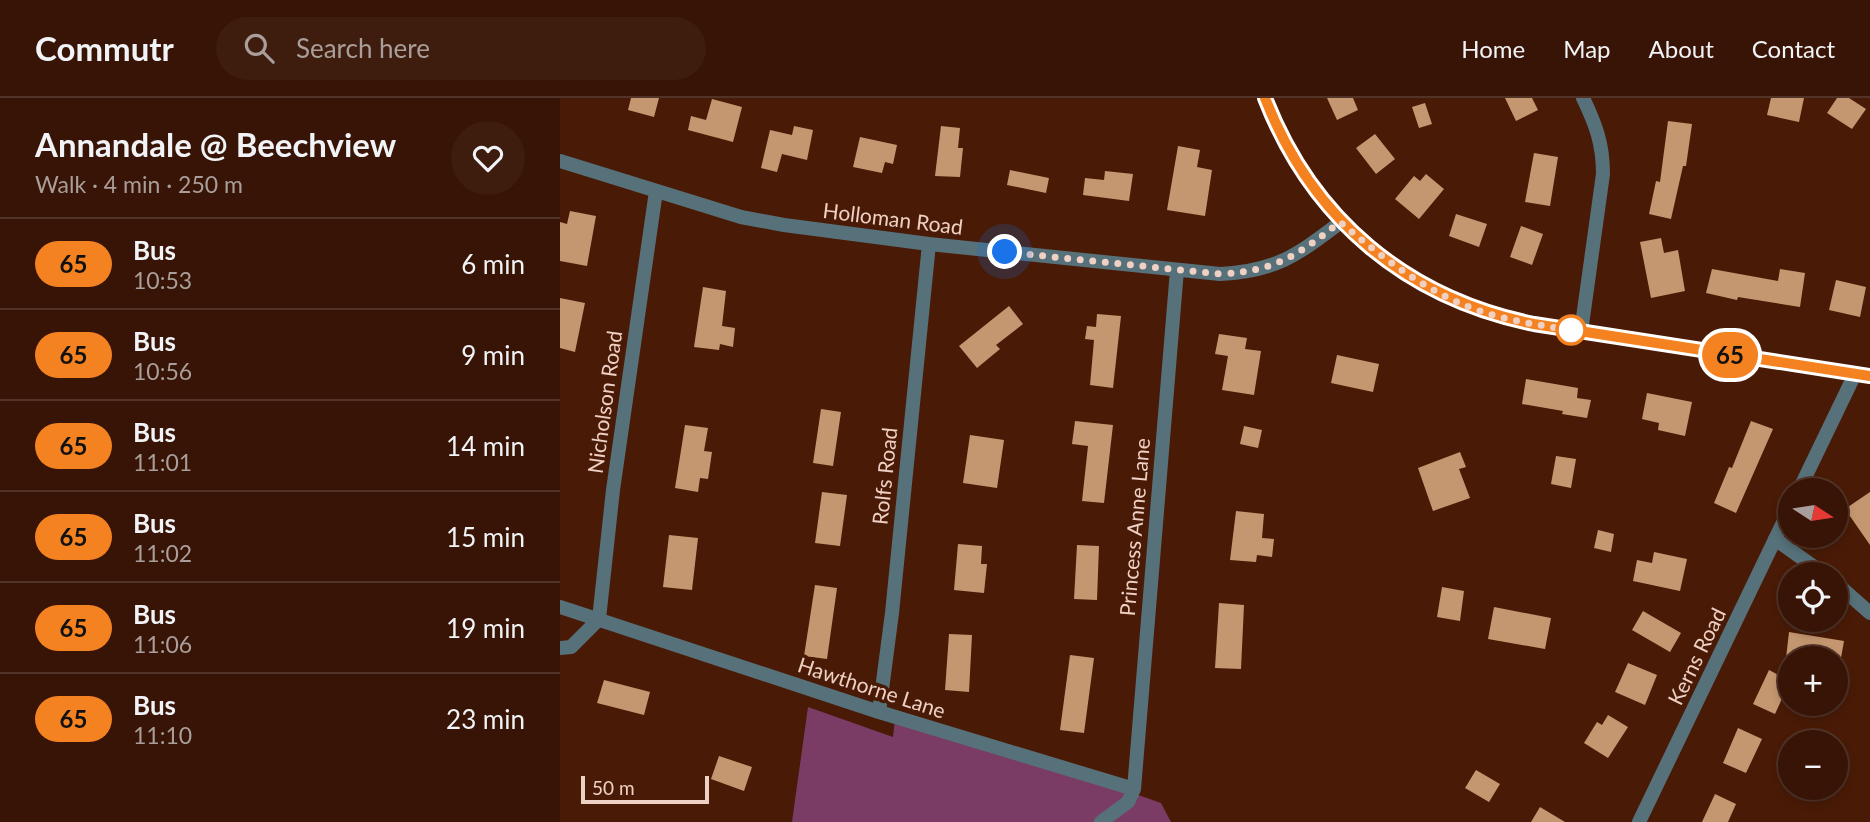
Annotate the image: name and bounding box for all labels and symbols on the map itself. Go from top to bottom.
street label: Holloman Road [822,197,964,239]
your location [987,234,1022,269]
unlabelled marker [1556,315,1586,345]
street label: Nicholson Road [582,329,626,475]
line badge: 65 [1698,332,1762,378]
street label: Rolfs Road [866,426,902,526]
street label: Princess Anne Lane [1114,437,1154,617]
north arrow [1778,478,1848,548]
street label: Kerns Road [1662,604,1730,708]
street label: Hawthorne Lane [795,651,949,723]
scale bar [581,773,709,805]

